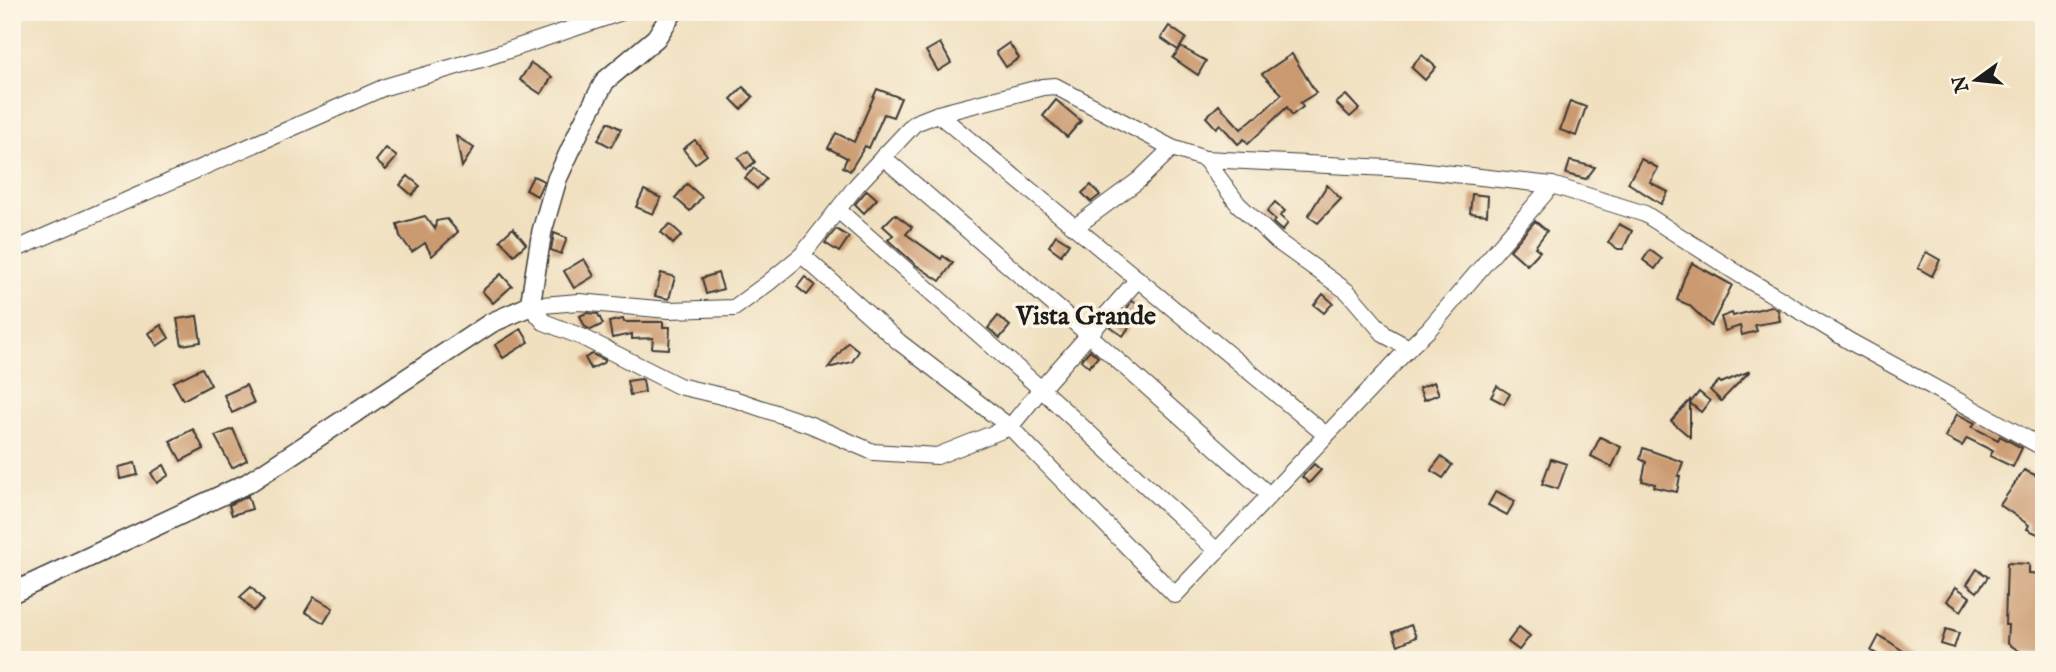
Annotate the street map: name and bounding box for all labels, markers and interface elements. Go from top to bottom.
north arrow [1940,46,2010,116]
text: N [1948,72,1975,96]
district label: Vista Grande [1015,300,1156,333]

